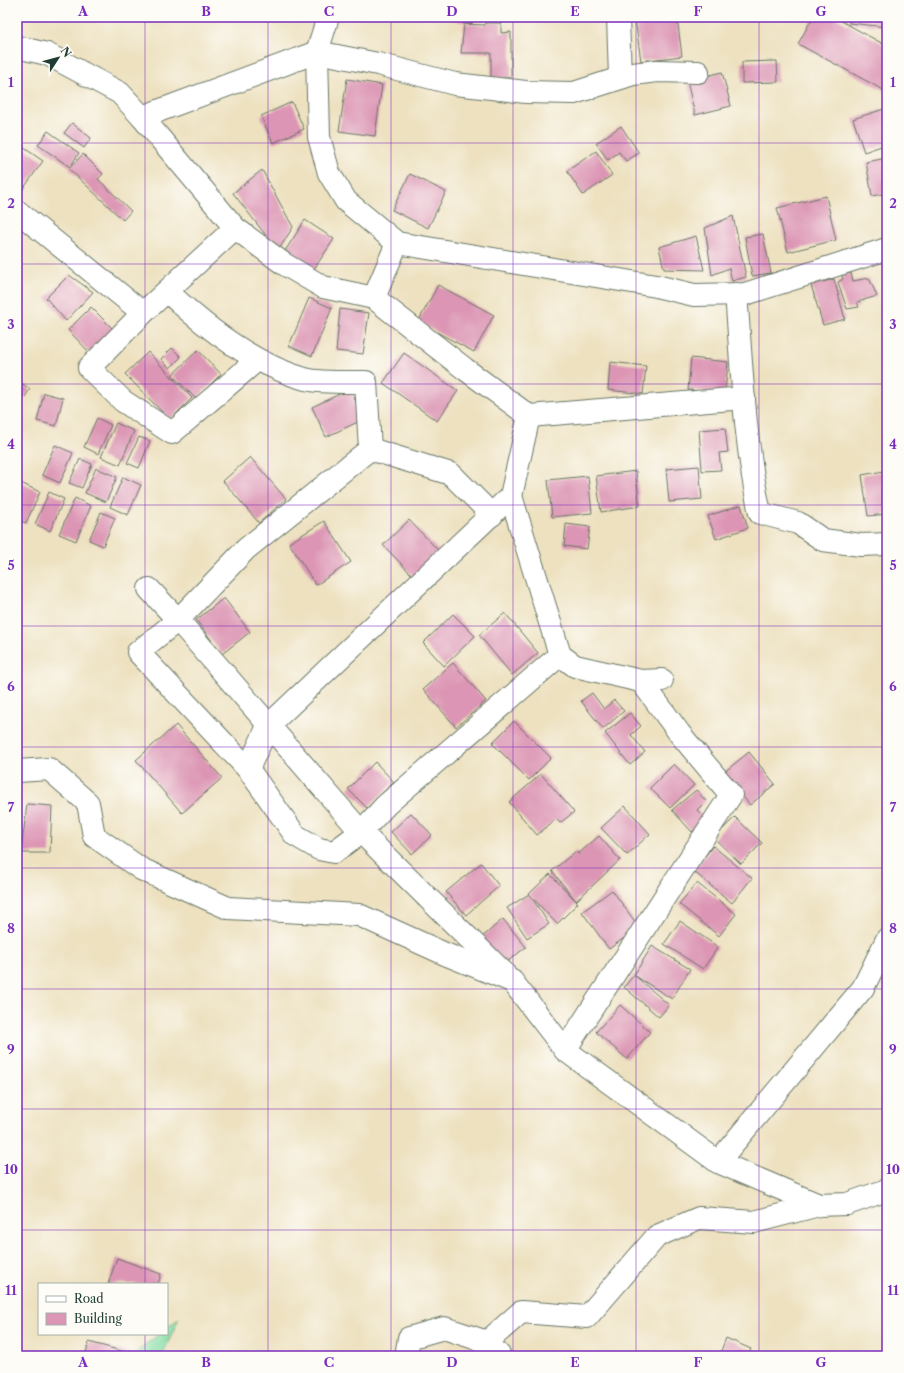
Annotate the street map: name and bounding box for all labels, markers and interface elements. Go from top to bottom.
text: A [77,3,89,19]
text: B [201,3,211,19]
text: C [324,3,334,19]
text: D [446,3,458,19]
text: E [570,3,580,19]
text: F [694,3,703,19]
text: G [815,3,827,19]
north arrow [38,38,78,78]
text: N [58,44,75,60]
text: 1 [8,74,14,90]
text: 1 [890,74,896,90]
text: 2 [7,195,15,211]
text: 2 [889,195,897,211]
text: 3 [7,316,15,332]
text: 3 [889,316,897,332]
text: 4 [7,436,15,452]
text: 4 [889,436,897,452]
text: 5 [7,557,15,573]
text: 5 [889,557,897,573]
text: 6 [7,678,15,694]
text: 6 [889,678,897,694]
text: 7 [8,799,15,815]
text: 7 [890,799,897,815]
text: 8 [7,920,15,936]
text: 8 [889,920,897,936]
text: 9 [7,1041,15,1057]
text: 9 [889,1041,897,1057]
text: 10 [4,1161,18,1177]
text: 10 [886,1161,900,1177]
text: 11 [5,1282,17,1298]
text: 11 [887,1282,899,1298]
legend [38,1283,168,1335]
text: Road [74,1291,104,1306]
text: Building [74,1311,122,1326]
text: A [77,1354,89,1370]
text: B [201,1354,211,1370]
text: C [324,1354,334,1370]
text: D [446,1354,458,1370]
text: E [570,1354,580,1370]
text: F [694,1354,703,1370]
text: G [815,1354,827,1370]

